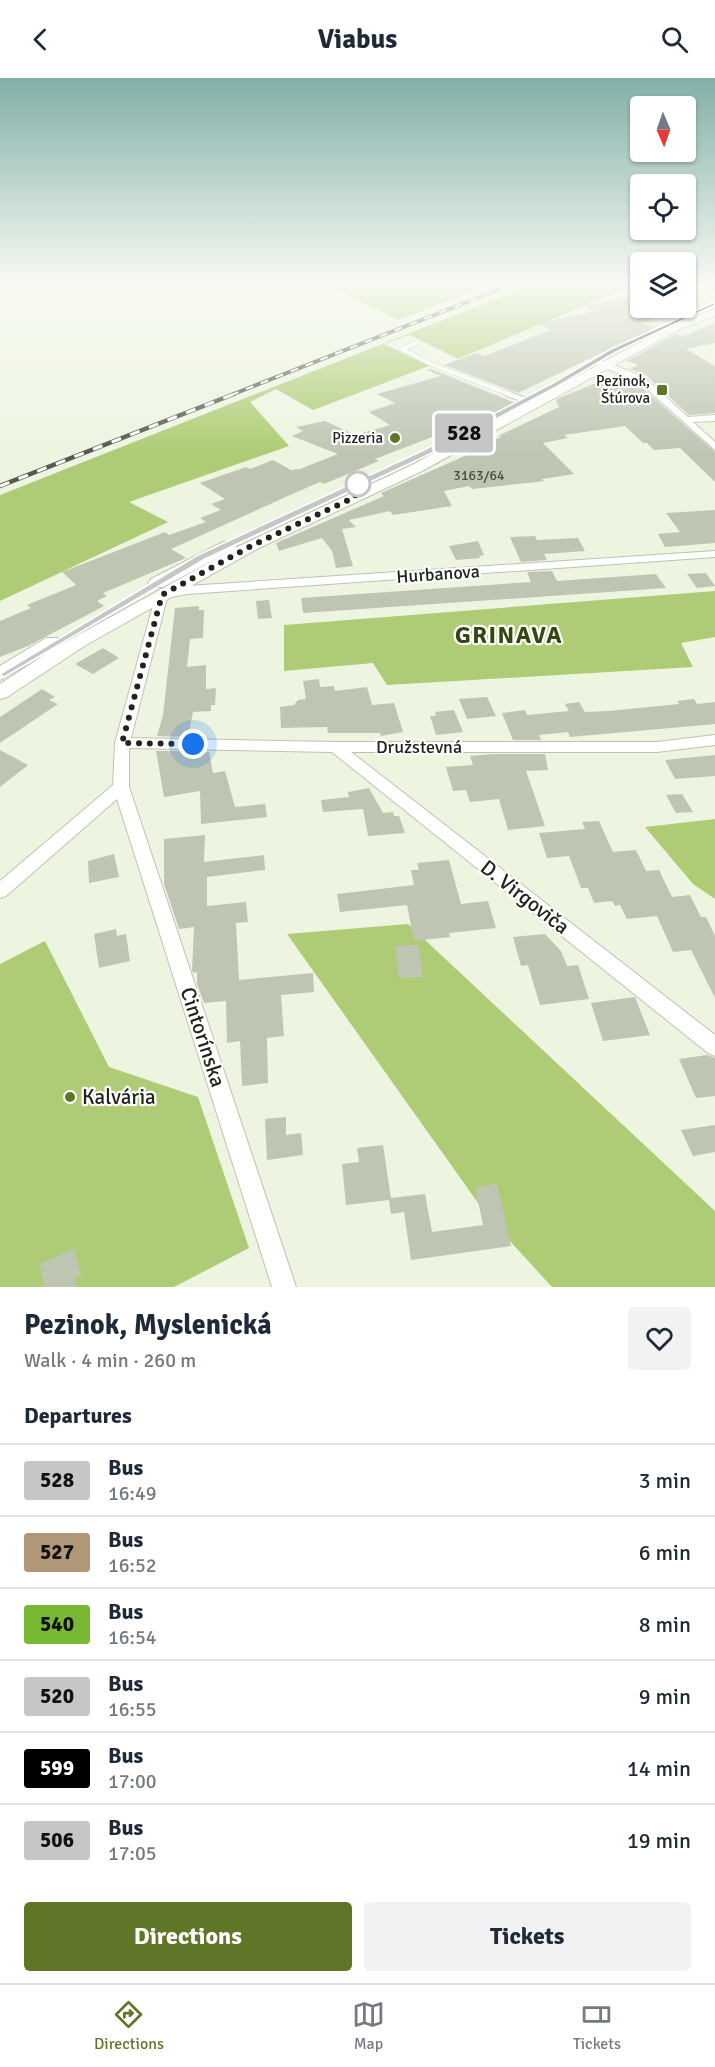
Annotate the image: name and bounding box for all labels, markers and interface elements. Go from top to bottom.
icon: back [24,23,57,56]
text: Viabus [318,23,397,56]
icon: search [658,23,691,56]
north arrow [630,96,696,162]
map controls [630,96,696,318]
button: locate [630,174,696,240]
button: layers [630,252,696,318]
place label: Pezinok, Štúrova [596,372,650,407]
marker: Pezinok, Štúrova [655,383,669,397]
line badge: 528 [430,414,498,452]
text: 528 [447,420,481,446]
place label: Pizzeria [332,429,383,447]
marker: Pizzeria [388,431,402,445]
house number: 3163/64 [453,467,505,484]
unlabelled marker [345,471,371,497]
street label: Hurbanova [396,560,480,588]
district label: GRINAVA [455,620,563,650]
your location [178,729,208,759]
street label: Družstevná [376,736,462,758]
street label: D. Virgoviča [475,854,575,940]
street label: Cintorínska [175,984,231,1090]
place label: Kalvária [82,1084,156,1110]
marker: Kalvária [63,1090,77,1104]
button: heart [628,1307,691,1370]
text: Pezinok, Myslenická [24,1308,272,1342]
text: Walk · 4 min · 260 m [24,1348,196,1373]
text: Departures [24,1402,132,1429]
text: Bus [108,1454,143,1481]
text: 528 [40,1467,74,1493]
text: 3 min [639,1467,691,1494]
text: 16:49 [108,1481,157,1506]
text: Bus [108,1526,143,1553]
text: 527 [40,1539,74,1565]
text: 6 min [639,1539,691,1566]
text: 16:52 [108,1553,157,1578]
text: Bus [108,1598,143,1625]
text: 540 [40,1611,74,1637]
text: 8 min [639,1611,691,1638]
text: 16:54 [108,1625,157,1650]
text: Bus [108,1670,143,1697]
text: 520 [40,1683,74,1709]
text: 9 min [639,1683,691,1710]
text: 16:55 [108,1697,157,1722]
text: Bus [108,1742,143,1769]
text: 599 [40,1755,74,1781]
text: 14 min [627,1755,691,1782]
text: 17:00 [108,1769,157,1794]
text: Bus [108,1814,143,1841]
text: 506 [40,1827,74,1853]
text: 19 min [627,1827,691,1854]
text: 17:05 [108,1841,157,1866]
button: Directions [24,1902,352,1971]
button: Tickets [364,1902,691,1971]
tab: Directions [94,1998,164,2054]
tab: Map [352,1998,385,2054]
tab: Tickets [573,1998,621,2054]

